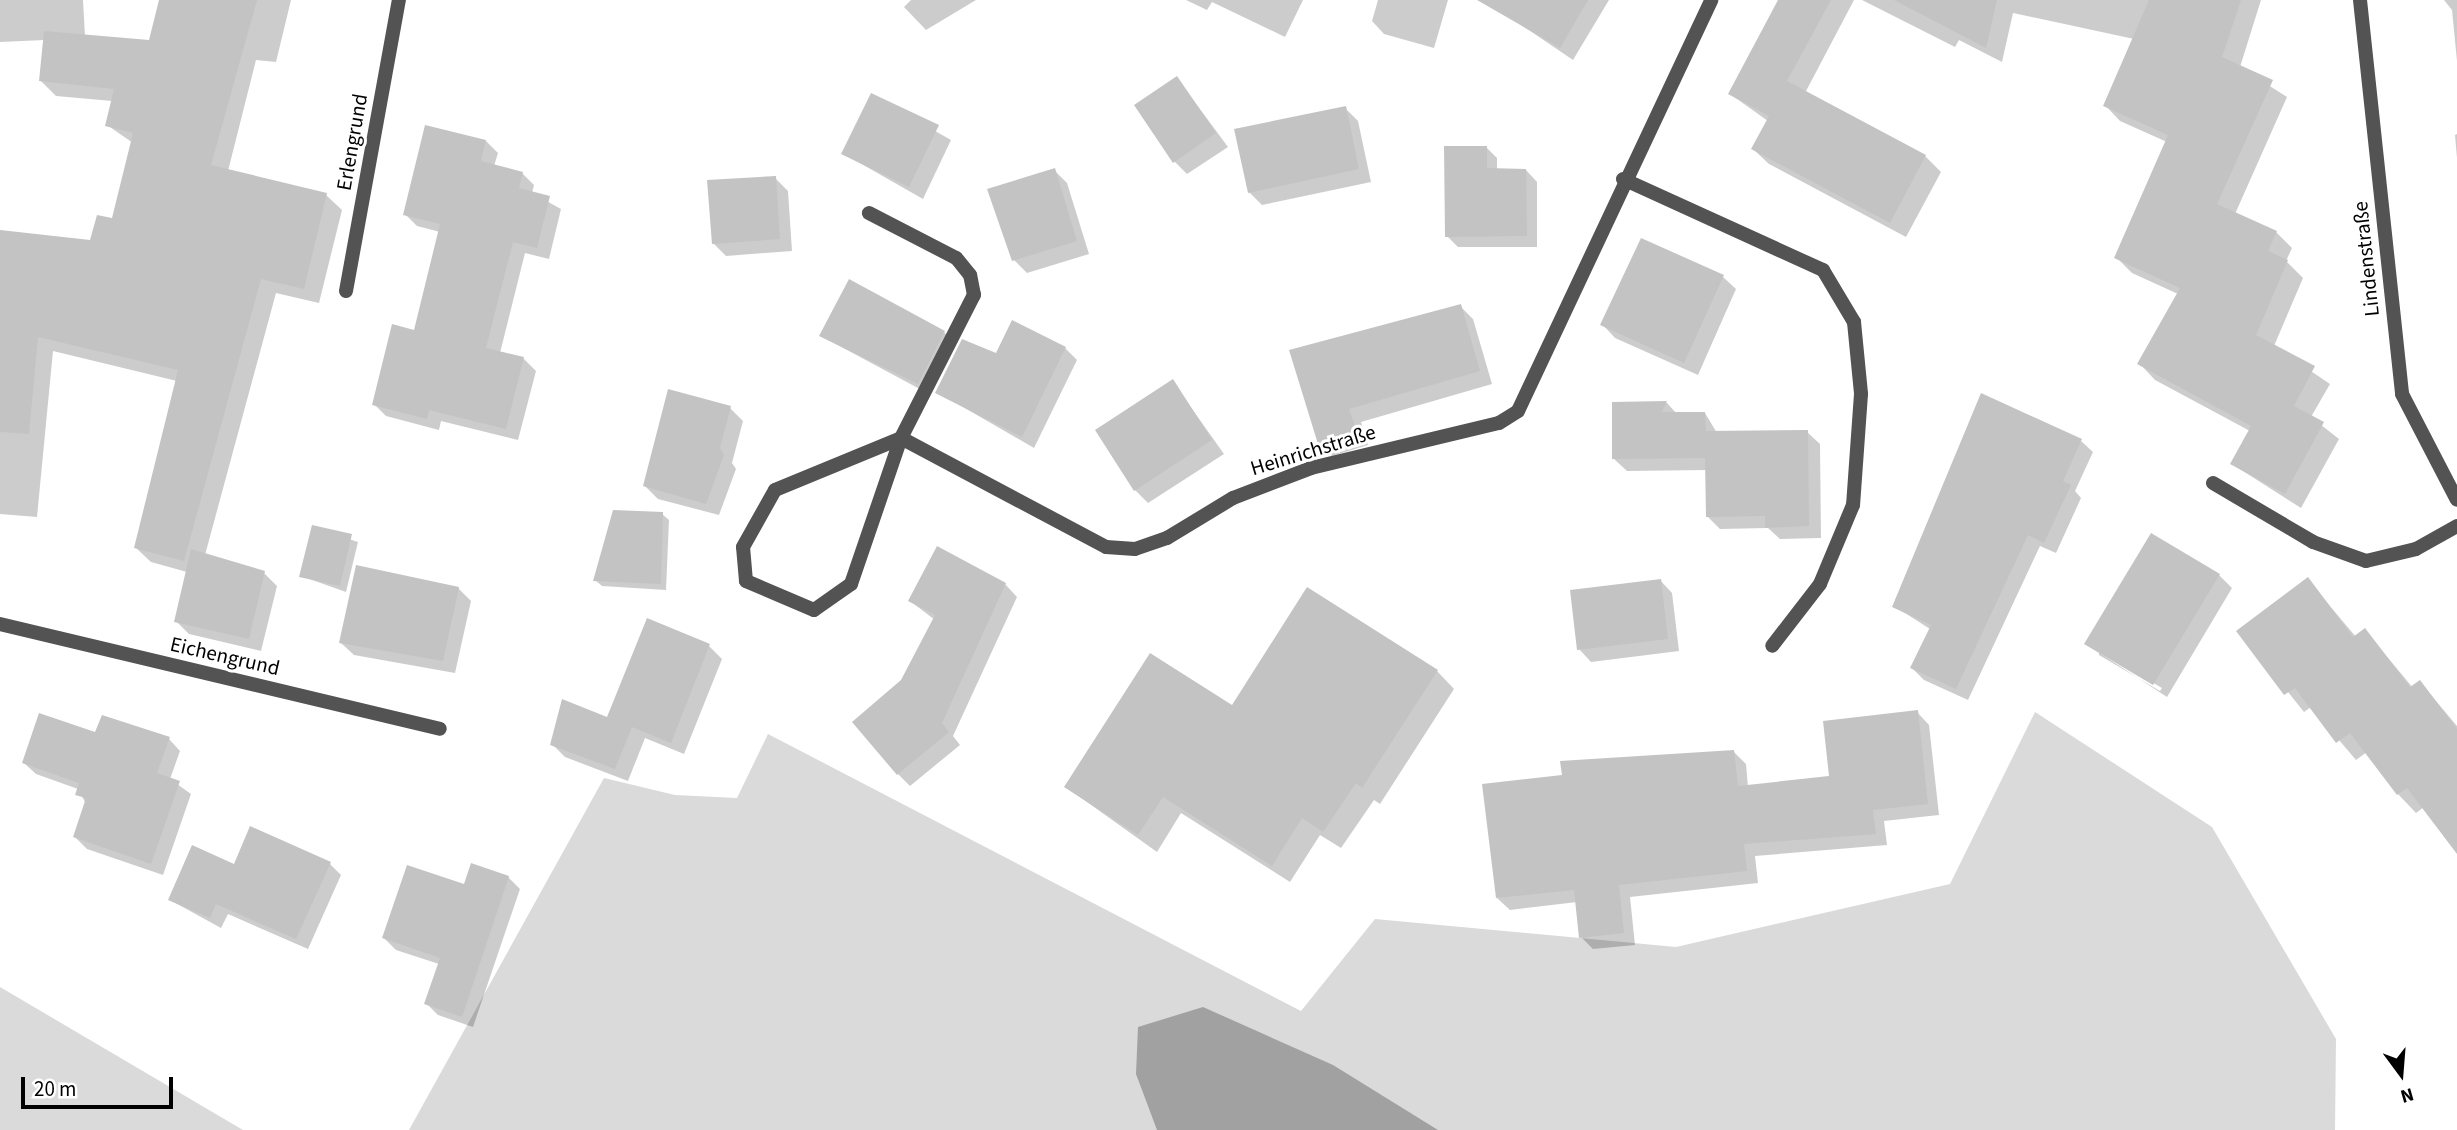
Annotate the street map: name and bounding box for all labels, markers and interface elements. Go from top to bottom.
street label: Erlengrund [331,92,373,192]
street label: Lindenstraße [2347,200,2385,318]
street label: Heinrichstraße [1247,419,1379,481]
street label: Eichengrund [168,631,282,681]
north arrow [2366,1039,2436,1109]
scale bar [24,1064,177,1108]
text: 20 m [34,1074,76,1104]
text: N [2397,1080,2417,1109]

